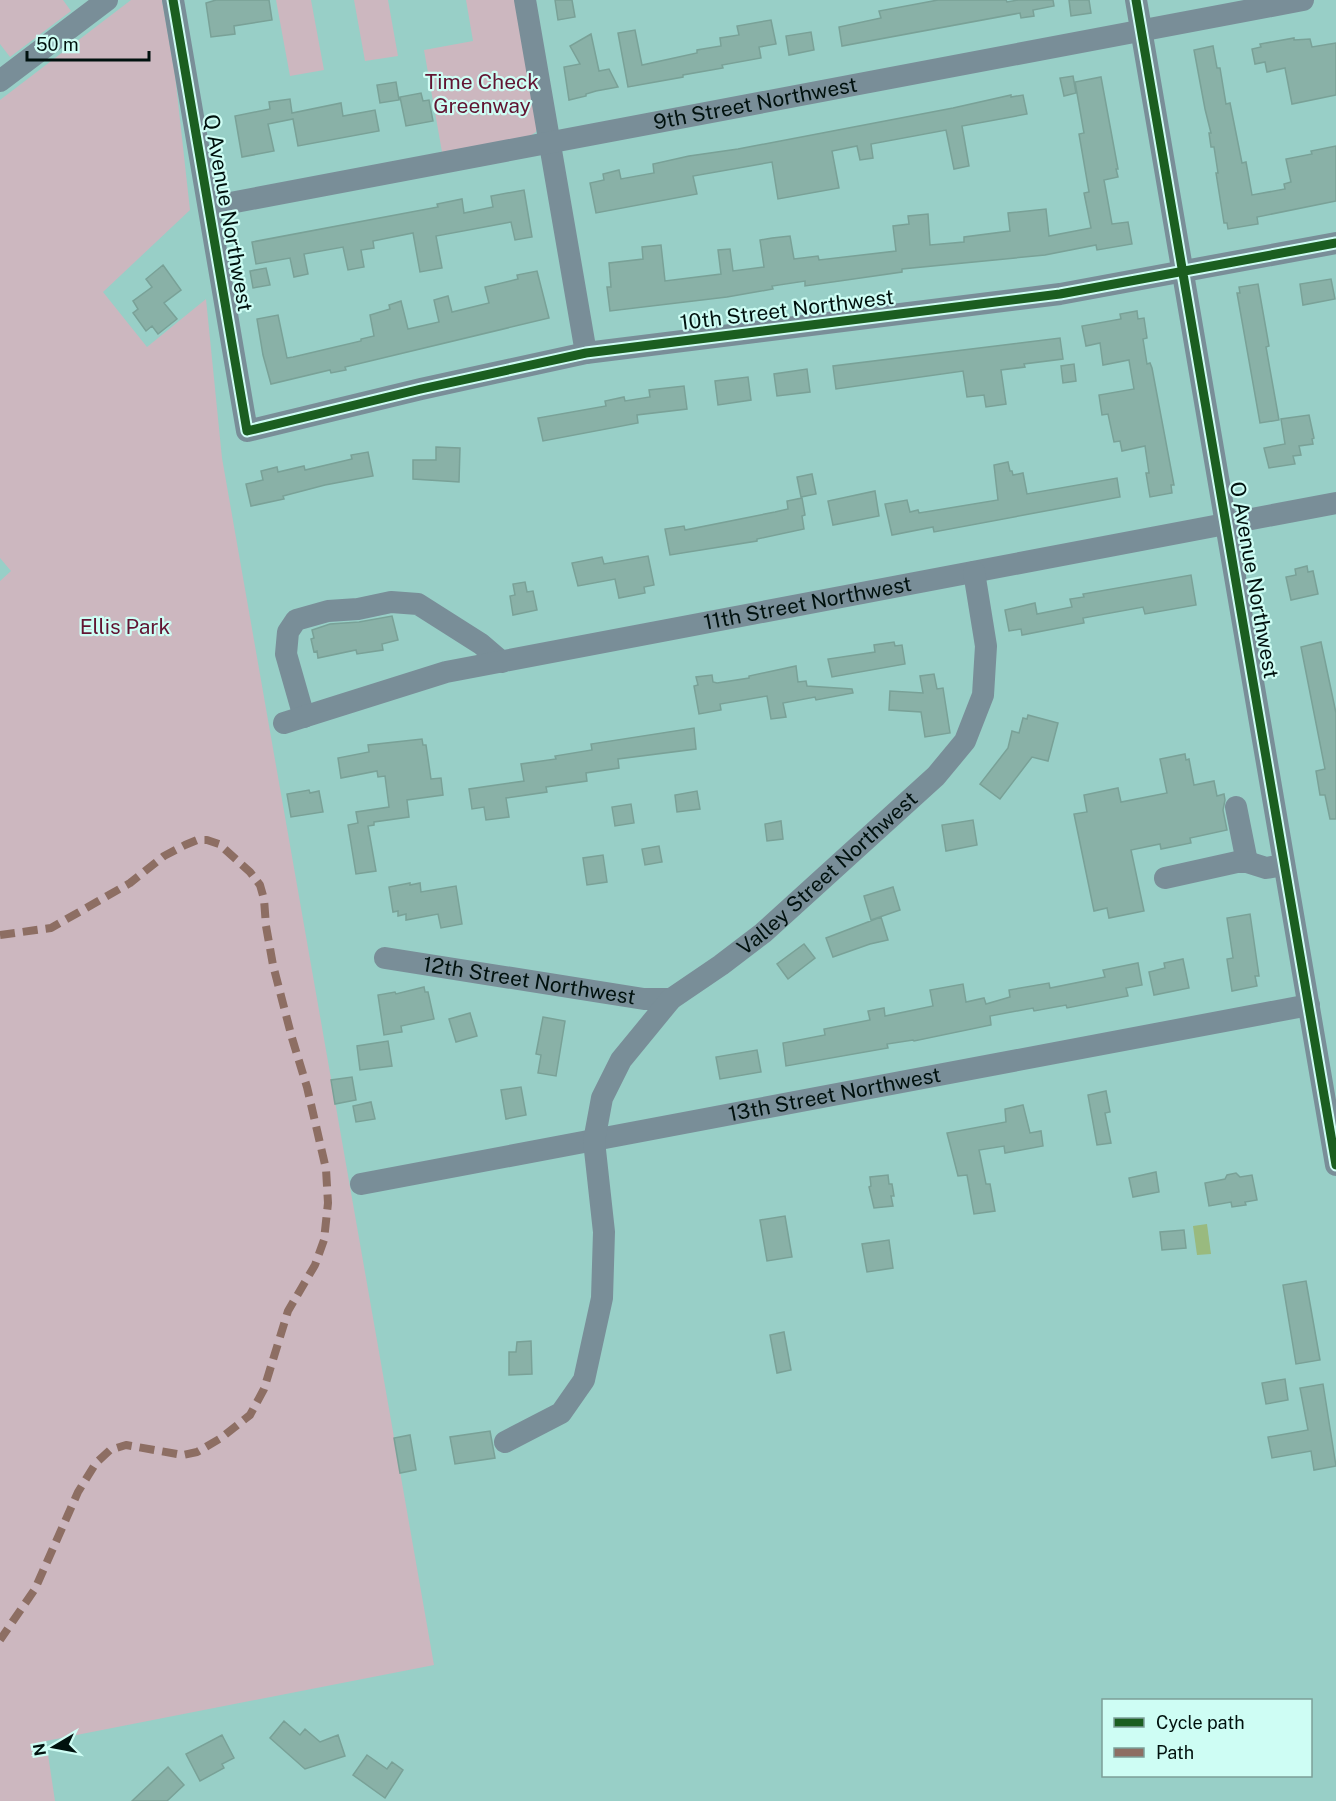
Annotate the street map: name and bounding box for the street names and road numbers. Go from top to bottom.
street label: 9th Street Northwest [651,72,859,135]
street label: Q Avenue Northwest [199,112,258,313]
street label: 10th Street Northwest [679,284,895,335]
street label: O Avenue Northwest [1225,479,1284,680]
street label: 11th Street Northwest [702,571,914,635]
street label: Valley Street Northwest [732,786,922,960]
street label: 12th Street Northwest [421,951,637,1009]
street label: 13th Street Northwest [726,1062,943,1126]

